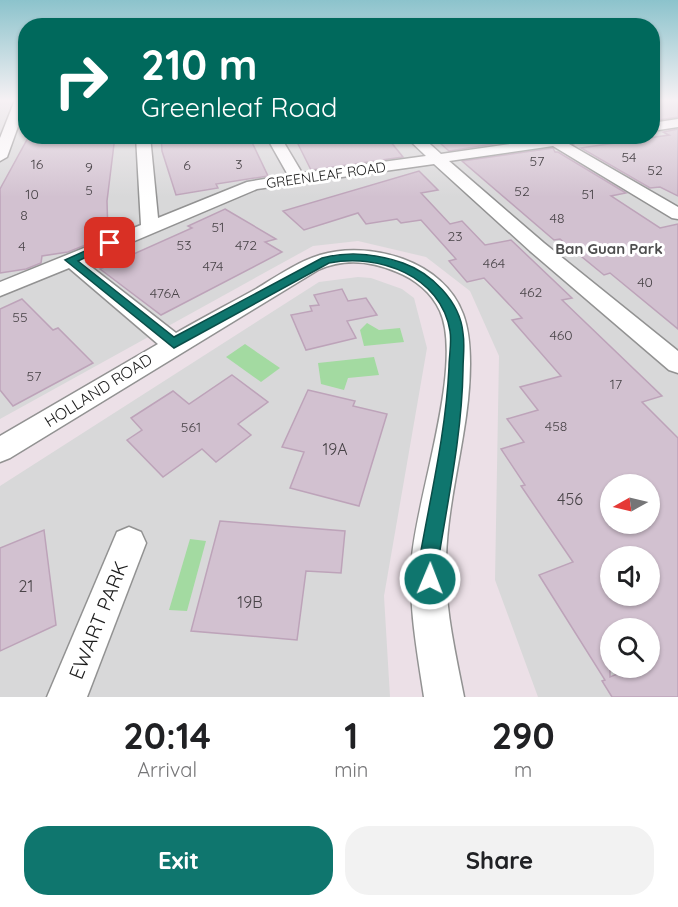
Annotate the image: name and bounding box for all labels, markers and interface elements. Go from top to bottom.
text: 210 m [141,38,258,91]
icon: right [42,42,120,120]
text: Greenleaf Road [141,90,337,124]
house number: 54 [621,148,637,166]
house number: 57 [530,152,544,170]
house number: 16 [31,155,44,173]
house number: 3 [235,155,243,173]
house number: 6 [183,156,191,174]
house number: 9 [85,158,93,176]
street label: GREENLEAF ROAD [265,158,387,192]
house number: 52 [647,161,663,179]
house number: 5 [85,181,93,199]
house number: 52 [514,182,530,200]
house number: 10 [25,185,39,203]
house number: 51 [582,185,594,203]
house number: 8 [20,206,28,224]
house number: 48 [550,209,564,227]
pin [84,217,135,268]
house number: 51 [212,218,224,236]
icon: arrive [93,226,126,259]
house number: 23 [447,227,463,245]
house number: 53 [177,236,191,254]
house number: 472 [235,236,257,254]
house number: 4 [18,237,26,255]
district label: Ban Guan Park [555,239,663,258]
house number: 464 [483,254,505,272]
house number: 474 [203,257,223,275]
house number: 40 [637,273,653,291]
house number: 462 [520,283,543,301]
house number: 476A [150,284,180,302]
house number: 55 [12,308,28,326]
house number: 460 [549,326,573,344]
street label: HOLLAND ROAD [40,349,156,431]
house number: 57 [27,367,41,385]
house number: 17 [610,375,622,393]
house number: 458 [545,417,567,435]
house number: 561 [181,418,201,436]
house number: 19A [322,439,348,459]
north arrow [600,474,660,534]
map controls [600,474,660,678]
house number: 456 [557,489,583,509]
button: sound [600,546,660,606]
position arrow [398,547,462,611]
street label: EWART PARK [63,557,133,683]
house number: 21 [19,576,33,596]
house number: 19B [237,592,263,612]
button: search [600,618,660,678]
text: 20:14 [123,713,211,758]
text: 1 [344,713,358,758]
text: 290 [492,713,555,758]
text: Arrival [137,757,197,782]
text: min [334,757,368,782]
text: m [514,757,532,782]
button: Exit [24,826,333,895]
button: Share [345,826,654,895]

